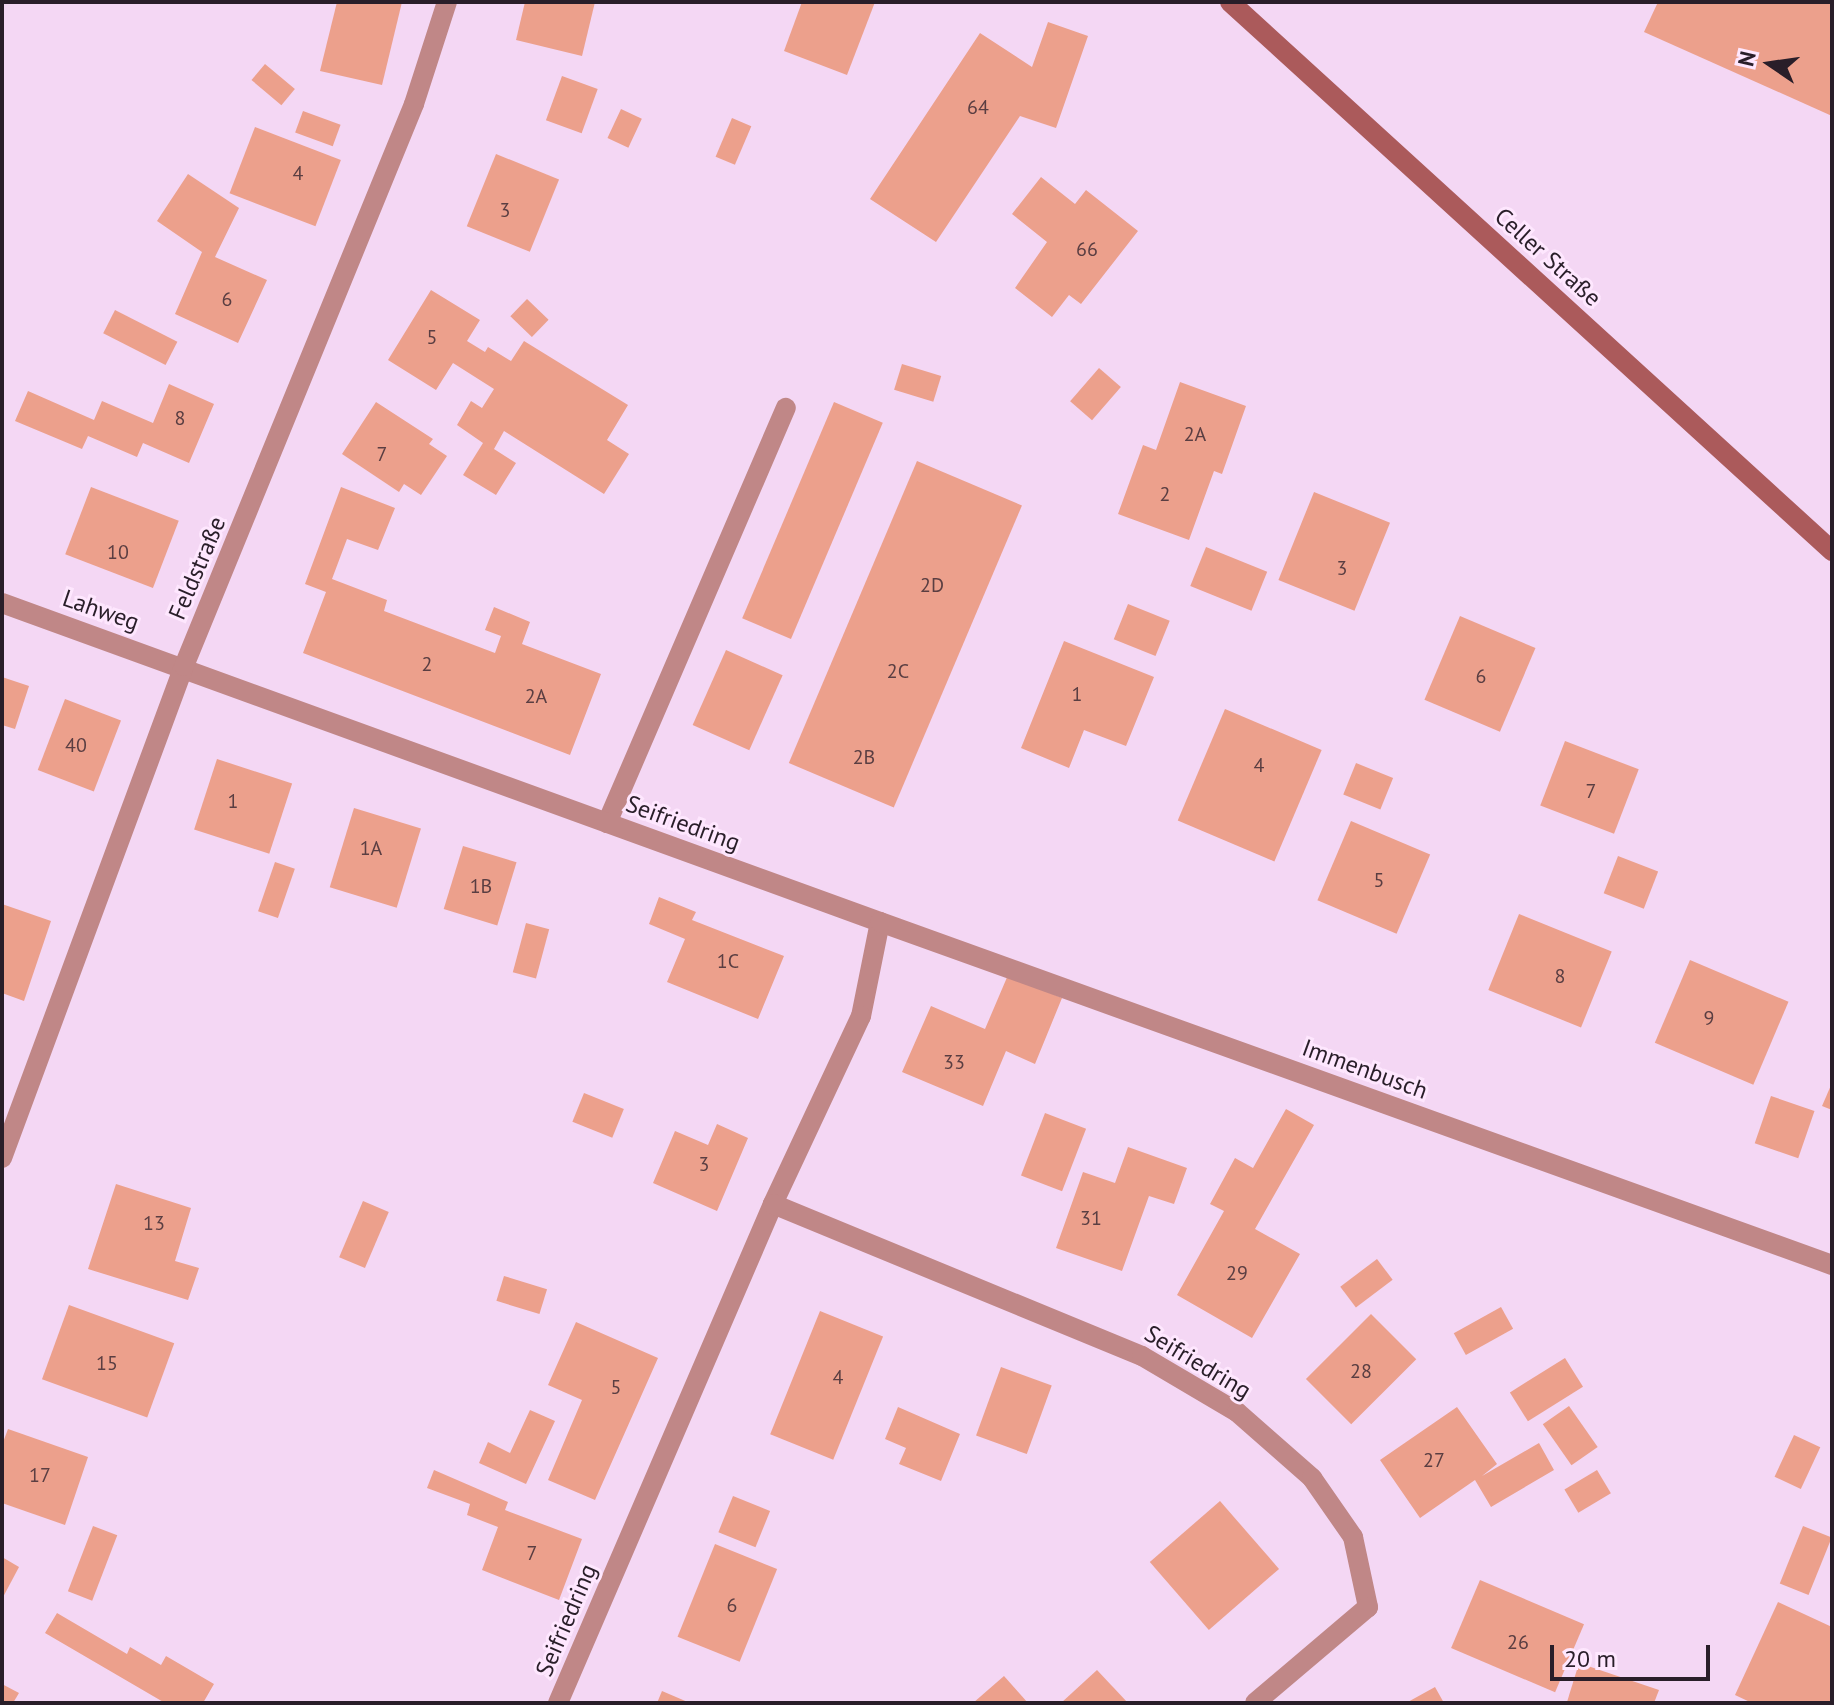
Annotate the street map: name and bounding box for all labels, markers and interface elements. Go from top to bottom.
north arrow [1730,24,1810,104]
text: N [1731,48,1762,69]
house number: 64 [967,95,989,119]
house number: 4 [293,161,303,185]
house number: 3 [500,198,510,222]
street label: Celler Straße [1489,202,1607,312]
house number: 66 [1076,237,1098,261]
house number: 6 [222,287,232,311]
house number: 5 [427,325,437,349]
house number: 8 [175,406,185,430]
house number: 2A [1184,422,1206,446]
house number: 7 [377,442,387,466]
house number: 2 [1160,482,1170,506]
street label: Feldstraße [162,512,232,624]
house number: 10 [107,540,129,564]
house number: 3 [1337,556,1347,580]
house number: 2D [920,573,944,597]
street label: Lahweg [59,583,143,637]
house number: 2 [422,652,432,676]
house number: 2C [887,659,909,683]
house number: 6 [1476,664,1486,688]
house number: 1 [1072,682,1082,706]
house number: 2A [525,684,547,708]
house number: 40 [65,733,87,757]
house number: 2B [853,745,875,769]
house number: 4 [1254,753,1264,777]
house number: 7 [1586,779,1596,803]
house number: 1 [228,789,238,813]
street label: Seifriedring [622,789,744,857]
house number: 1A [360,836,382,860]
house number: 5 [1374,868,1384,892]
house number: 1B [470,874,492,898]
house number: 1C [717,949,739,973]
house number: 8 [1555,964,1565,988]
house number: 9 [1704,1006,1714,1030]
street label: Immenbusch [1298,1033,1432,1105]
house number: 33 [943,1050,965,1074]
house number: 3 [699,1152,709,1176]
house number: 31 [1080,1206,1102,1230]
house number: 13 [143,1211,165,1235]
house number: 29 [1226,1261,1248,1285]
street label: Seifriedring [1139,1319,1257,1405]
house number: 15 [96,1351,118,1375]
house number: 28 [1350,1359,1372,1383]
house number: 4 [833,1365,843,1389]
house number: 5 [611,1375,621,1399]
house number: 27 [1423,1448,1445,1472]
house number: 17 [29,1463,51,1487]
house number: 7 [527,1541,537,1565]
street label: Seifriedring [529,1559,603,1681]
house number: 6 [727,1593,737,1617]
scale bar [1554,1629,1714,1679]
house number: 26 [1507,1630,1529,1654]
text: 20 m [1564,1643,1616,1674]

